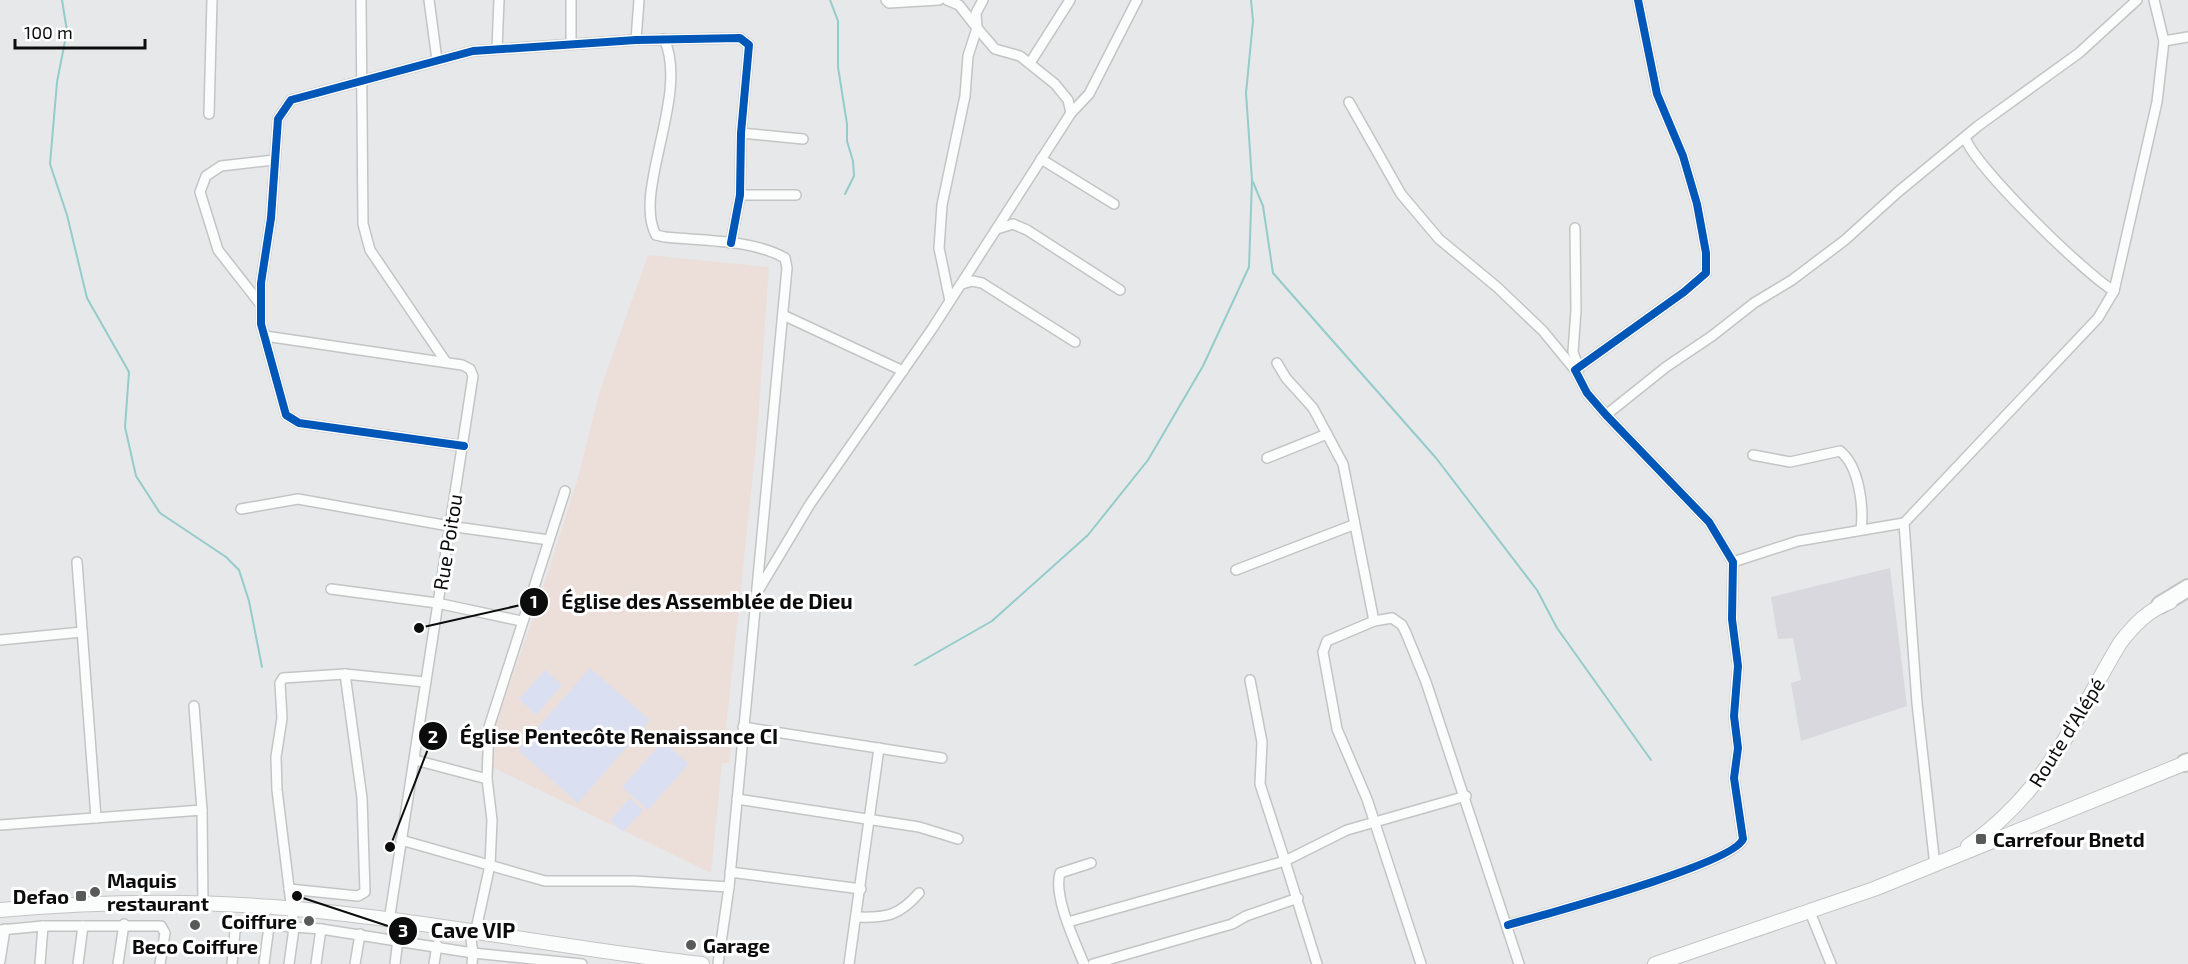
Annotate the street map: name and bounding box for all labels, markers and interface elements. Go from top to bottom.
scale bar [15,12,146,50]
text: 100 m [24,21,73,43]
street label: Rue Poitou [428,492,466,592]
callout: Église des Assemblée de Dieu [519,583,865,622]
text: Église des Assemblée de Dieu [561,588,853,613]
text: 1 [530,590,538,612]
street label: Route d'Alépé [2023,673,2109,791]
callout: Église Pentecôte Renaissance CI [418,717,791,756]
text: Église Pentecôte Renaissance CI [460,723,778,748]
text: 2 [428,725,438,747]
place label: Carrefour Bnetd [1993,827,2145,851]
marker: Carrefour Bnetd [1974,832,1988,846]
place label: Maquis restaurant [107,868,209,915]
place label: Defao [13,884,69,908]
marker: Maquis restaurant [88,885,102,899]
marker: Defao [74,889,88,903]
place label: Coiffure [221,909,297,933]
callout: Cave VIP [388,911,527,950]
marker: Coiffure [302,914,316,928]
text: Cave VIP [431,917,515,942]
marker: Beco Coiffure [188,918,202,932]
text: 3 [398,919,408,941]
place label: Garage [703,933,770,957]
place label: Beco Coiffure [132,934,258,958]
marker: Garage [684,938,698,952]

